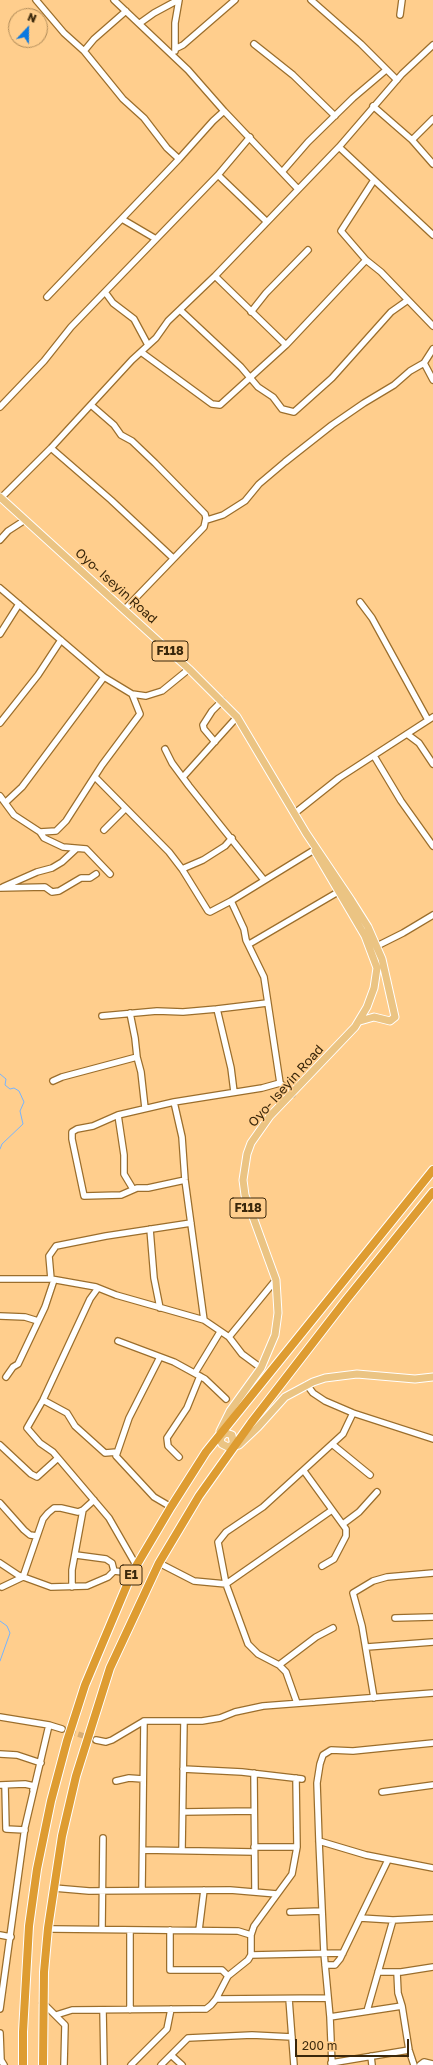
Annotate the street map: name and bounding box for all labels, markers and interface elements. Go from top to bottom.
north arrow [8,8,48,48]
text: N [26,10,39,25]
street label: Oyo- Iseyin Road [72,545,160,627]
road number: F118 [152,641,188,661]
street label: Oyo- Iseyin Road [245,1042,327,1130]
road number: F118 [230,1198,266,1218]
road number: E1 [120,1565,142,1585]
scale bar [297,2031,411,2057]
text: 200 m [302,2038,337,2053]

